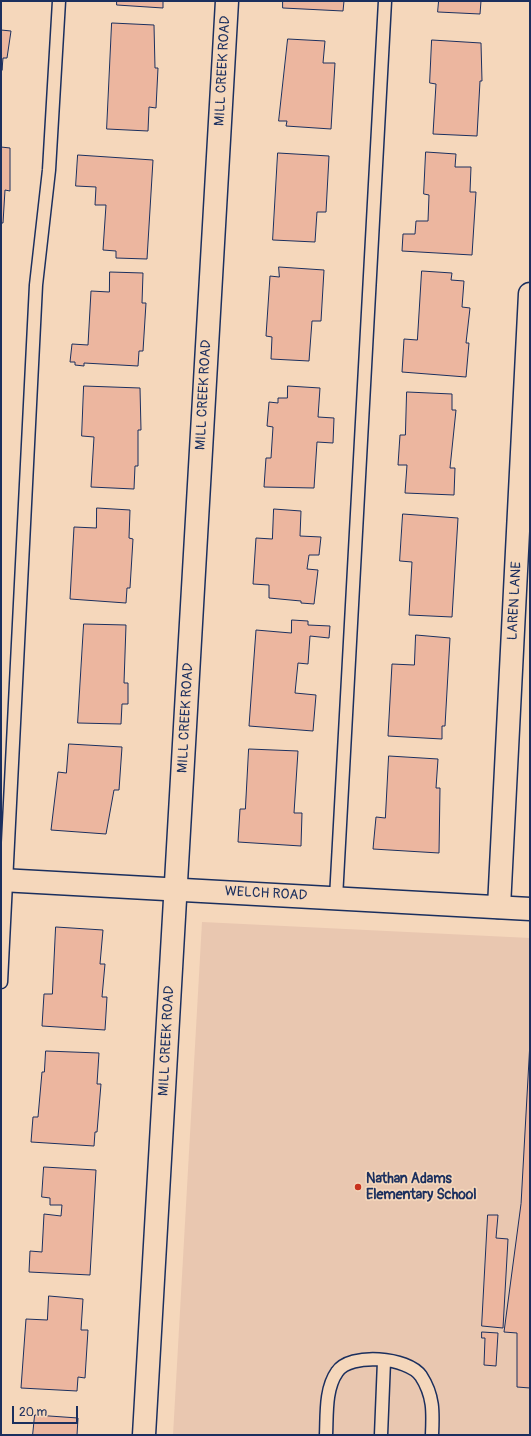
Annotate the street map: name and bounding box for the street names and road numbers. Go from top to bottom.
street label: MILL CREEK ROAD [212,15,234,127]
street label: MILL CREEK ROAD [193,339,215,451]
street label: LAREN LANE [505,561,525,641]
street label: MILL CREEK ROAD [175,662,197,774]
street label: WELCH ROAD [224,883,308,905]
street label: MILL CREEK ROAD [156,985,178,1097]

